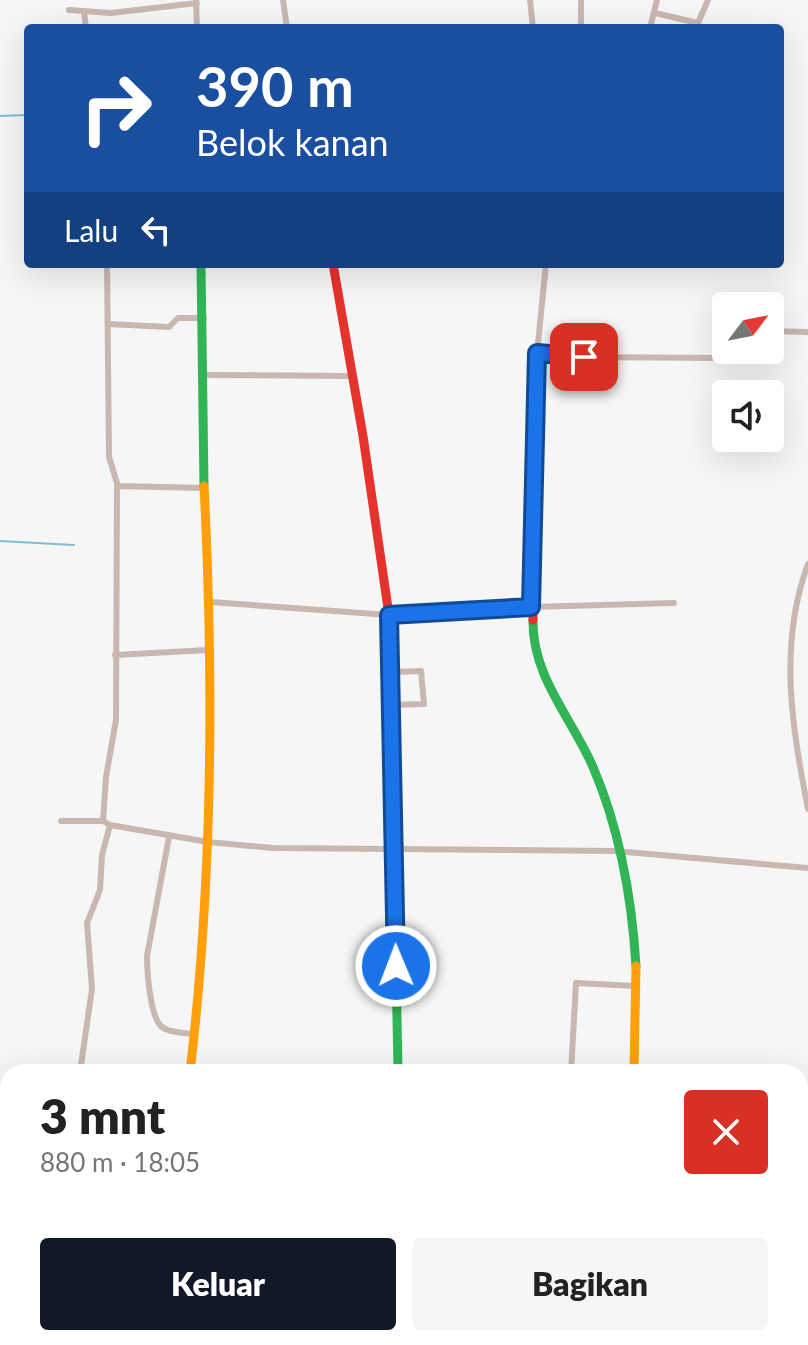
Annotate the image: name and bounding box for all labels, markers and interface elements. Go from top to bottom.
text: 390 m [196,52,354,119]
icon: right [64,56,168,160]
text: Belok kanan [196,120,389,164]
icon: left [134,208,178,252]
text: Lalu [64,212,118,248]
north arrow [712,292,784,364]
map controls [712,292,784,452]
pin [550,323,618,391]
icon: arrive [562,335,606,379]
button: sound [712,380,784,452]
position arrow [354,924,438,1008]
text: 3 mnt [40,1087,165,1144]
button: close [684,1090,768,1174]
text: 880 m · 18:05 [40,1146,200,1178]
button: Keluar [40,1238,396,1330]
button: Bagikan [412,1238,768,1330]

